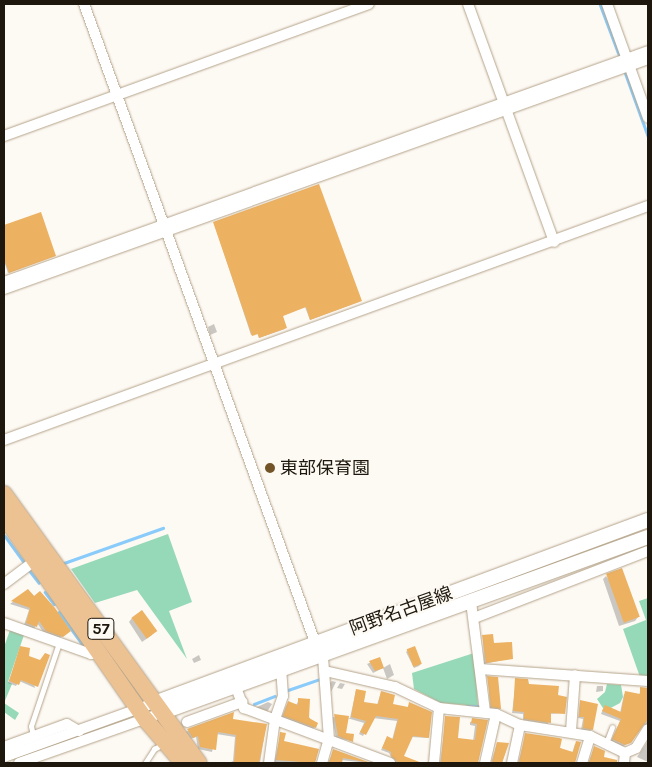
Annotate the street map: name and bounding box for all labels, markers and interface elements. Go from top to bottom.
place label: 東部保育園 [280,457,370,479]
marker: 東部保育園 [264,462,276,474]
street label: 阿野名古屋線 [347,582,455,640]
road number: 57 [87,616,115,642]

